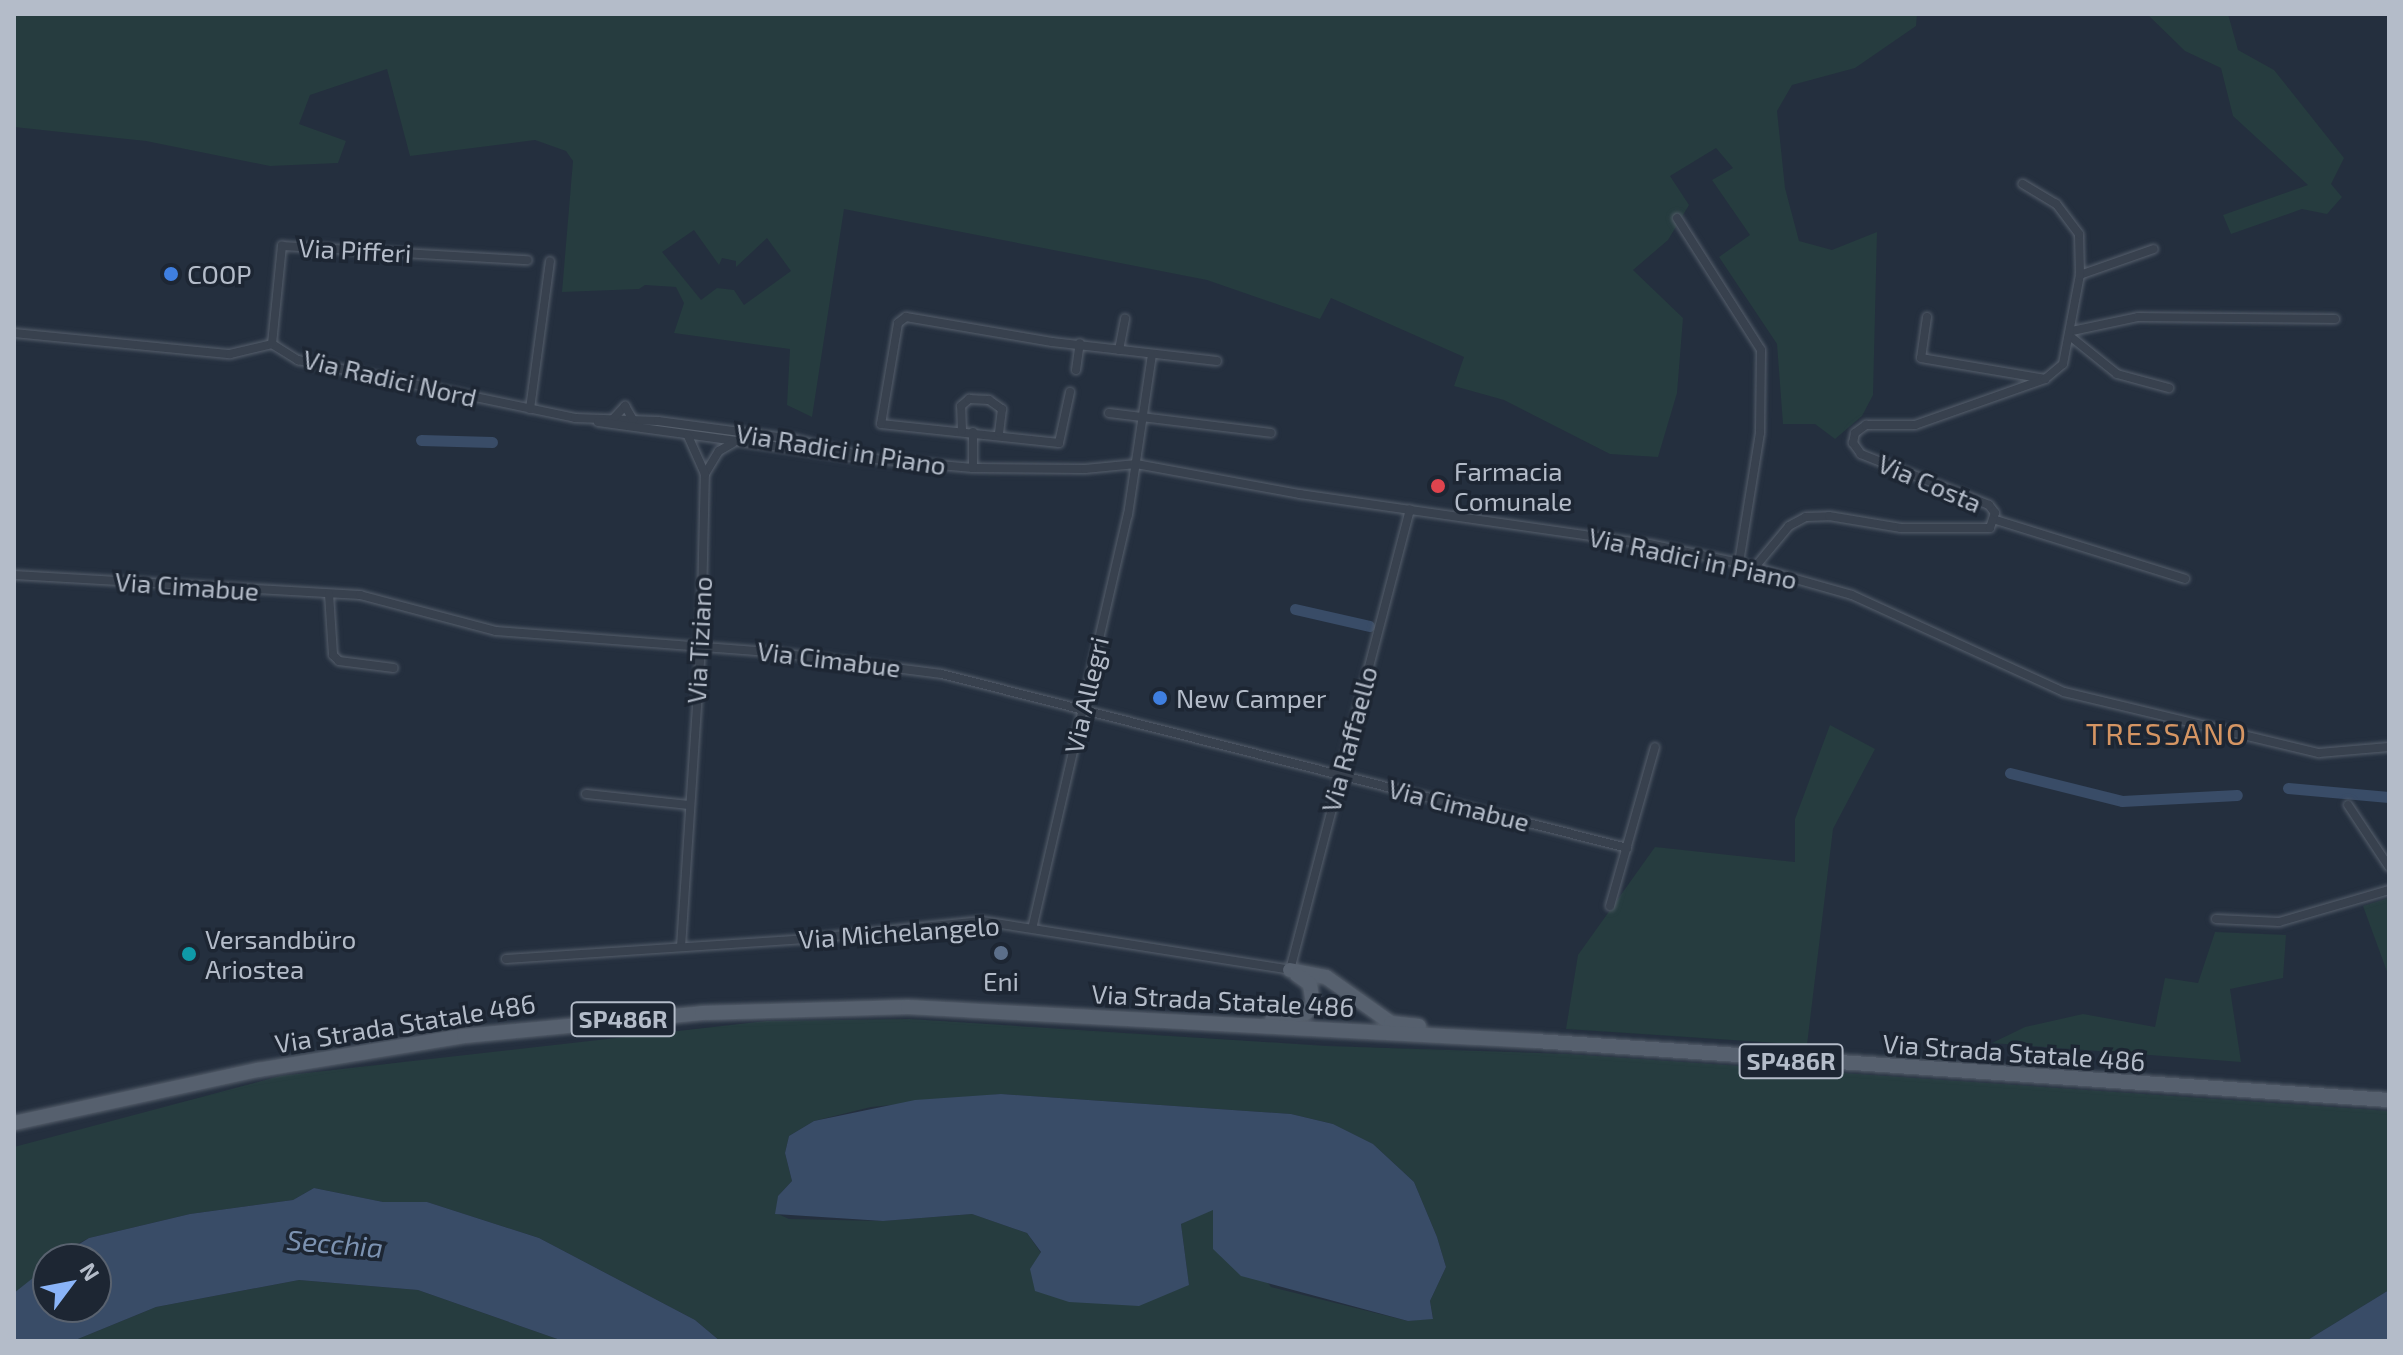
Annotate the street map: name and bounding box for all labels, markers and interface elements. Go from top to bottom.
street label: Via Pifferi [298,231,412,269]
place label: COOP [187,258,252,290]
marker: COOP [162,265,180,283]
street label: Via Radici Nord [300,343,480,413]
street label: Via Radici in Piano [734,417,948,481]
street label: Via Costa [1874,447,1986,519]
place label: Farmacia Comunale [1454,455,1572,516]
marker: Farmacia Comunale [1429,477,1447,495]
street label: Via Radici in Piano [1586,521,1800,595]
street label: Via Cimabue [114,565,260,607]
street label: Via Tiziano [680,575,718,705]
street label: Via Allegri [1057,633,1115,757]
street label: Via Cimabue [755,635,903,683]
street label: Via Raffaello [1315,663,1383,815]
place label: New Camper [1176,682,1327,714]
marker: New Camper [1151,689,1169,707]
district label: TRESSANO [2086,715,2248,751]
street label: Via Cimabue [1385,772,1533,838]
street label: Via Michelangelo [797,909,1001,955]
place label: Versandbüro Ariostea [205,923,356,984]
marker: Eni [992,944,1010,962]
marker: Versandbüro Ariostea [180,945,198,963]
place label: Eni [983,965,1019,997]
street label: Via Strada Statale 486 [1091,978,1355,1022]
street label: Via Strada Statale 486 [273,987,537,1059]
road number: SP486R [569,999,677,1039]
street label: Via Strada Statale 486 [1882,1027,2146,1077]
road number: SP486R [1737,1041,1845,1081]
water label: Secchia [285,1222,385,1264]
north arrow [32,1243,112,1323]
text: N [75,1258,106,1285]

